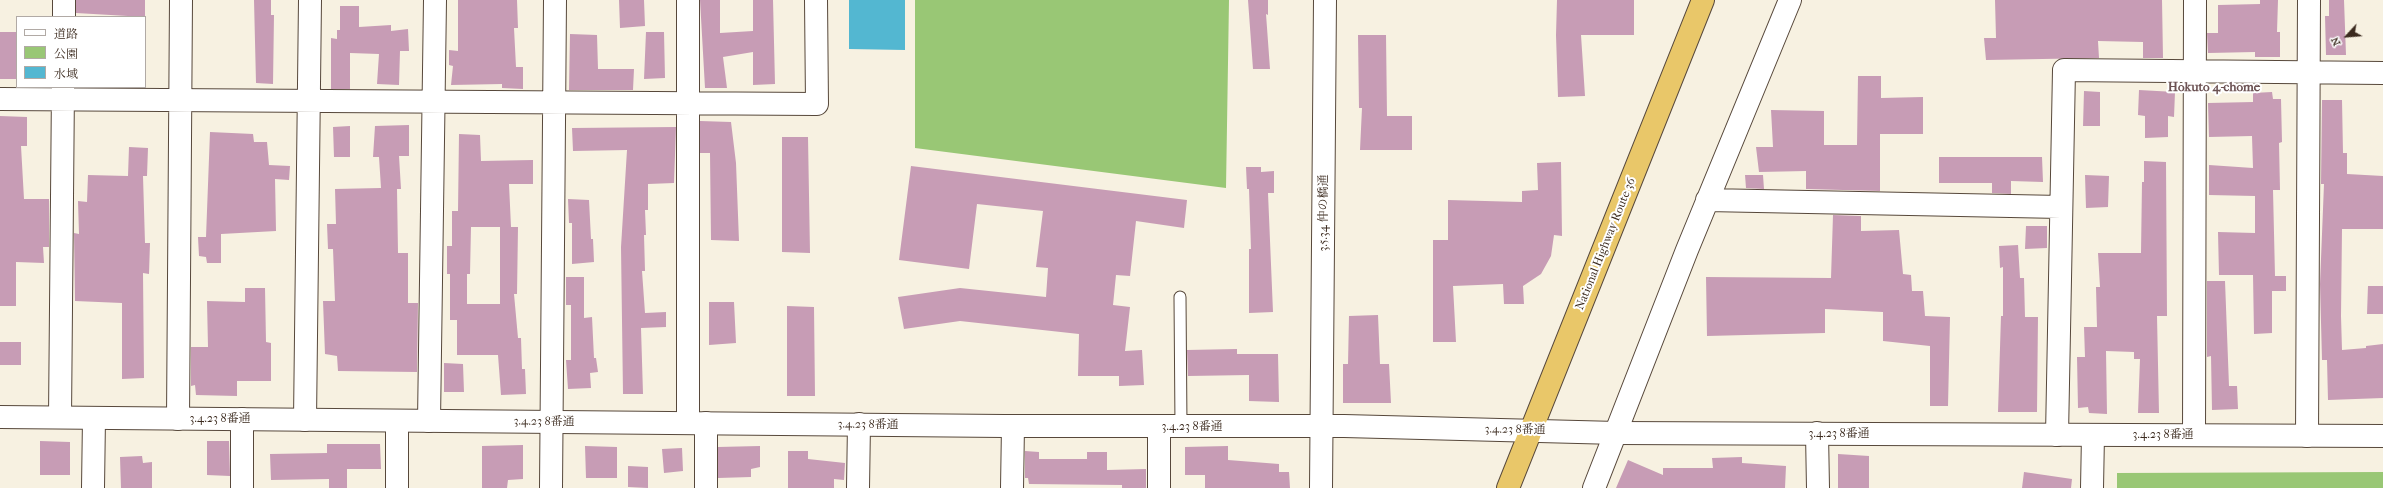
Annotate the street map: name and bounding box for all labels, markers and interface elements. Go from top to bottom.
legend [16,16,146,88]
north arrow [2327,16,2367,56]
text: 道路 [54,27,78,41]
text: N [2328,35,2343,48]
text: 公園 [54,47,78,61]
text: 水域 [54,67,78,81]
district label: Hokuto 4-chome [2168,80,2260,96]
street label: 3.5.34 仲の橋通 [1317,175,1331,251]
street label: National Highway Route 36 [1573,176,1639,312]
street label: 3.4.23 8番通 [190,412,250,426]
street label: 3.4.23 8番通 [513,414,575,430]
street label: 3.4.23 8番通 [837,417,899,433]
street label: 3.4.23 8番通 [1162,420,1222,434]
street label: 3.4.23 8番通 [1484,422,1546,438]
street label: 3.4.23 8番通 [1809,427,1869,441]
street label: 3.4.23 8番通 [2133,428,2193,442]

